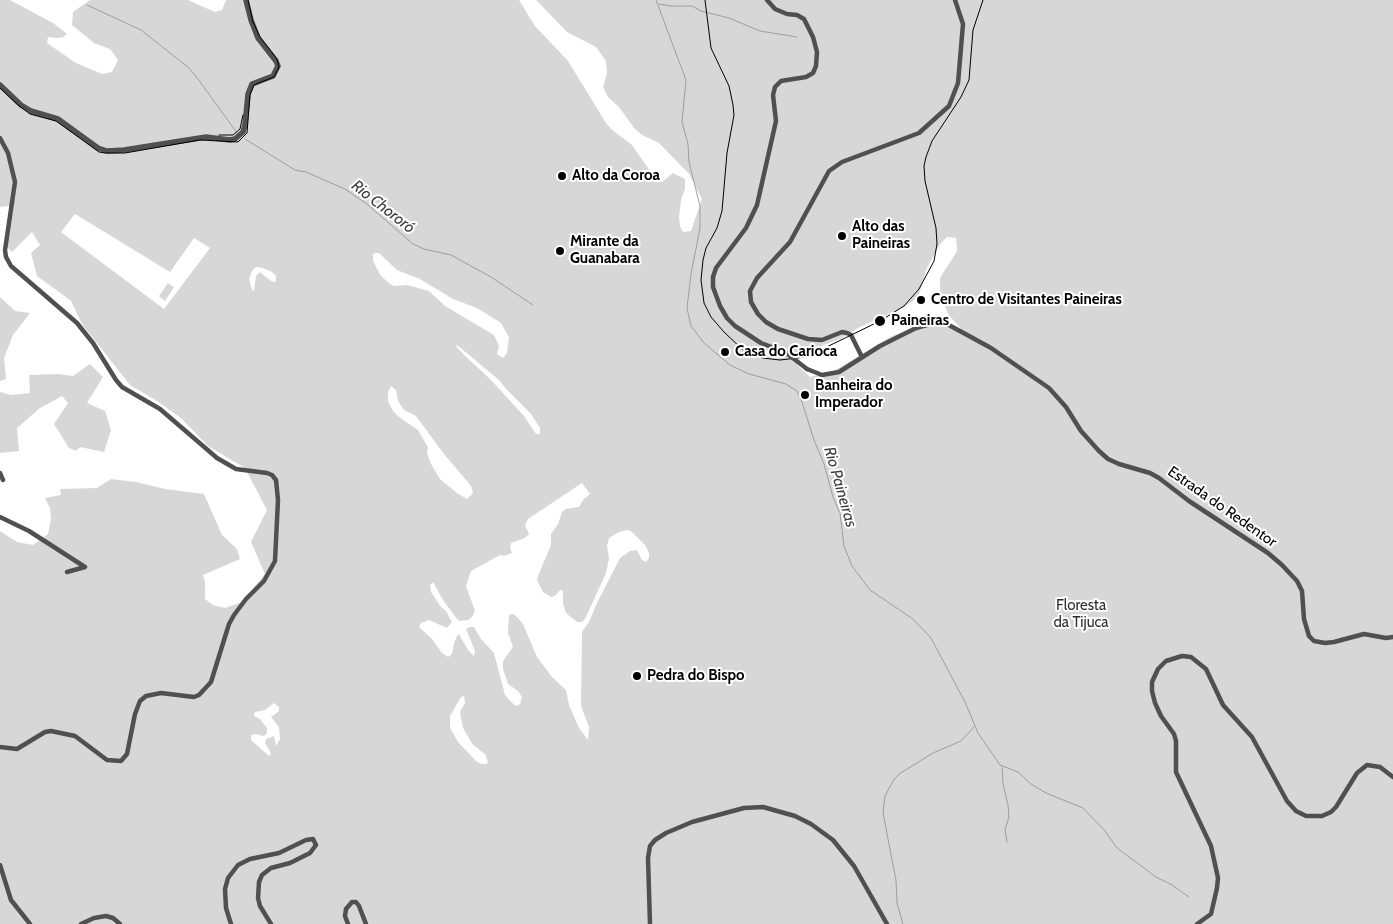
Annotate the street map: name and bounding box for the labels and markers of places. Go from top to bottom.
place label: Alto da Coroa [572,167,660,185]
marker: Alto da Coroa [556,170,568,182]
place label: Alto das Paineiras [852,218,910,253]
marker: Alto das Paineiras [836,230,848,242]
place label: Mirante da Guanabara [570,233,640,268]
marker: Mirante da Guanabara [554,245,566,257]
place label: Centro de Visitantes Paineiras [931,291,1122,309]
marker: Centro de Visitantes Paineiras [915,294,927,306]
place label: Paineiras [891,312,949,330]
marker: Paineiras [873,314,887,328]
place label: Casa do Carioca [735,343,837,361]
marker: Casa do Carioca [719,346,731,358]
place label: Banheira do Imperador [815,377,893,412]
marker: Banheira do Imperador [799,389,811,401]
place label: Pedra do Bispo [647,667,745,685]
marker: Pedra do Bispo [631,670,643,682]

